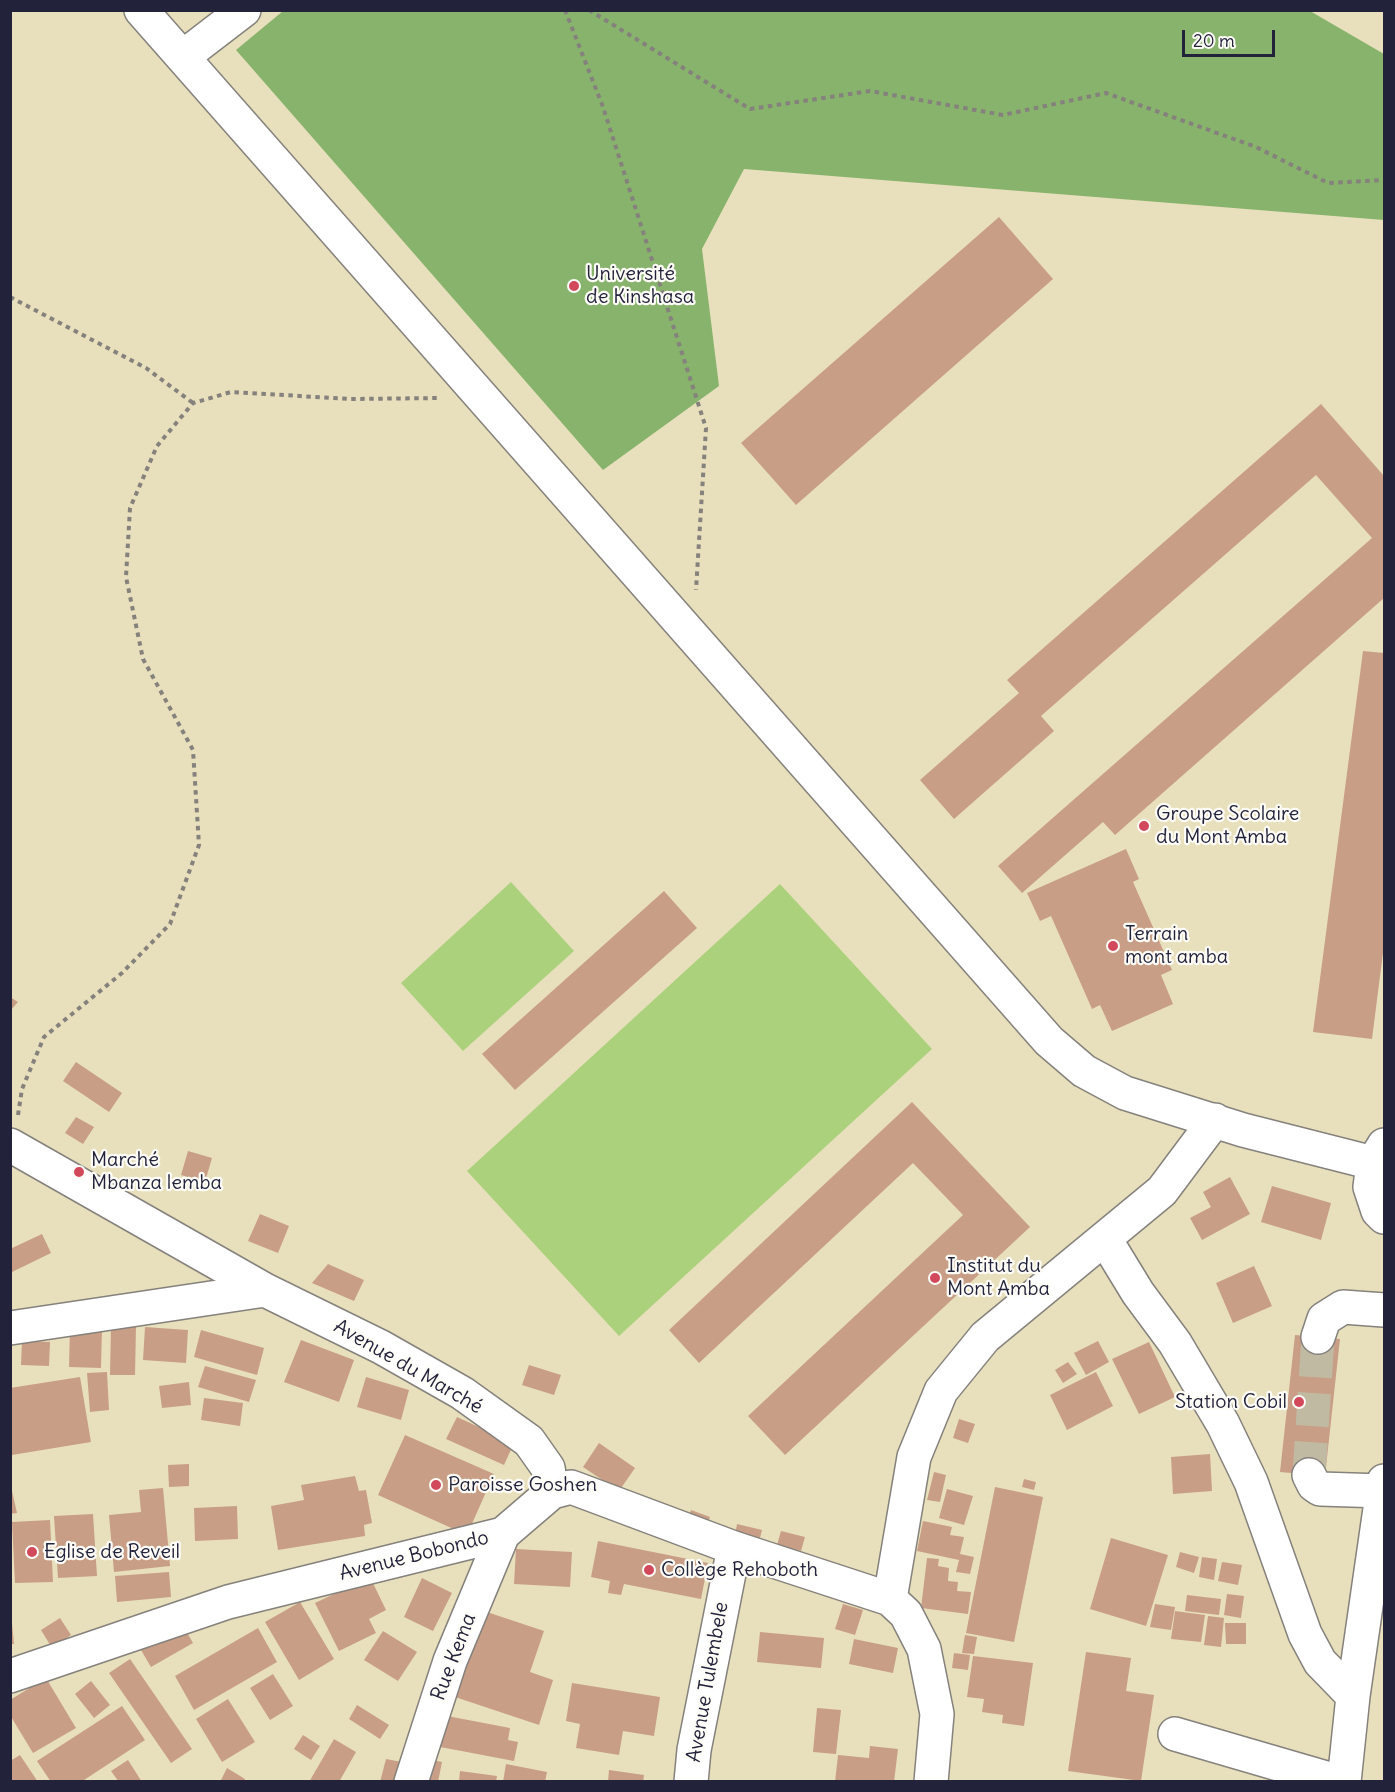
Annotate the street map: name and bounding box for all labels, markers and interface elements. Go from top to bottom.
scale bar [1185,18,1278,56]
text: 20 m [1193,29,1235,52]
place label: Université de Kinshasa [586,262,694,309]
marker: Université de Kinshasa [567,279,581,293]
place label: Groupe Scolaire du Mont Amba [1156,802,1299,849]
marker: Groupe Scolaire du Mont Amba [1137,819,1151,833]
place label: Terrain mont amba [1125,922,1228,969]
marker: Terrain mont amba [1106,939,1120,953]
place label: Marché Mbanza lemba [91,1148,222,1195]
marker: Marché Mbanza lemba [72,1165,86,1179]
place label: Institut du Mont Amba [947,1254,1050,1301]
marker: Institut du Mont Amba [928,1271,942,1285]
street label: Avenue du Marché [329,1315,487,1419]
place label: Station Cobil [1175,1390,1287,1414]
marker: Station Cobil [1292,1395,1306,1409]
place label: Paroisse Goshen [448,1473,597,1497]
marker: Paroisse Goshen [429,1478,443,1492]
street label: Avenue Bobondo [337,1526,491,1586]
place label: Eglise de Reveil [44,1540,180,1564]
marker: Eglise de Reveil [25,1545,39,1559]
place label: Collège Rehoboth [661,1558,818,1582]
marker: Collège Rehoboth [642,1563,656,1577]
street label: Avenue Tulembele [682,1600,734,1764]
street label: Rue Kema [426,1610,482,1704]

